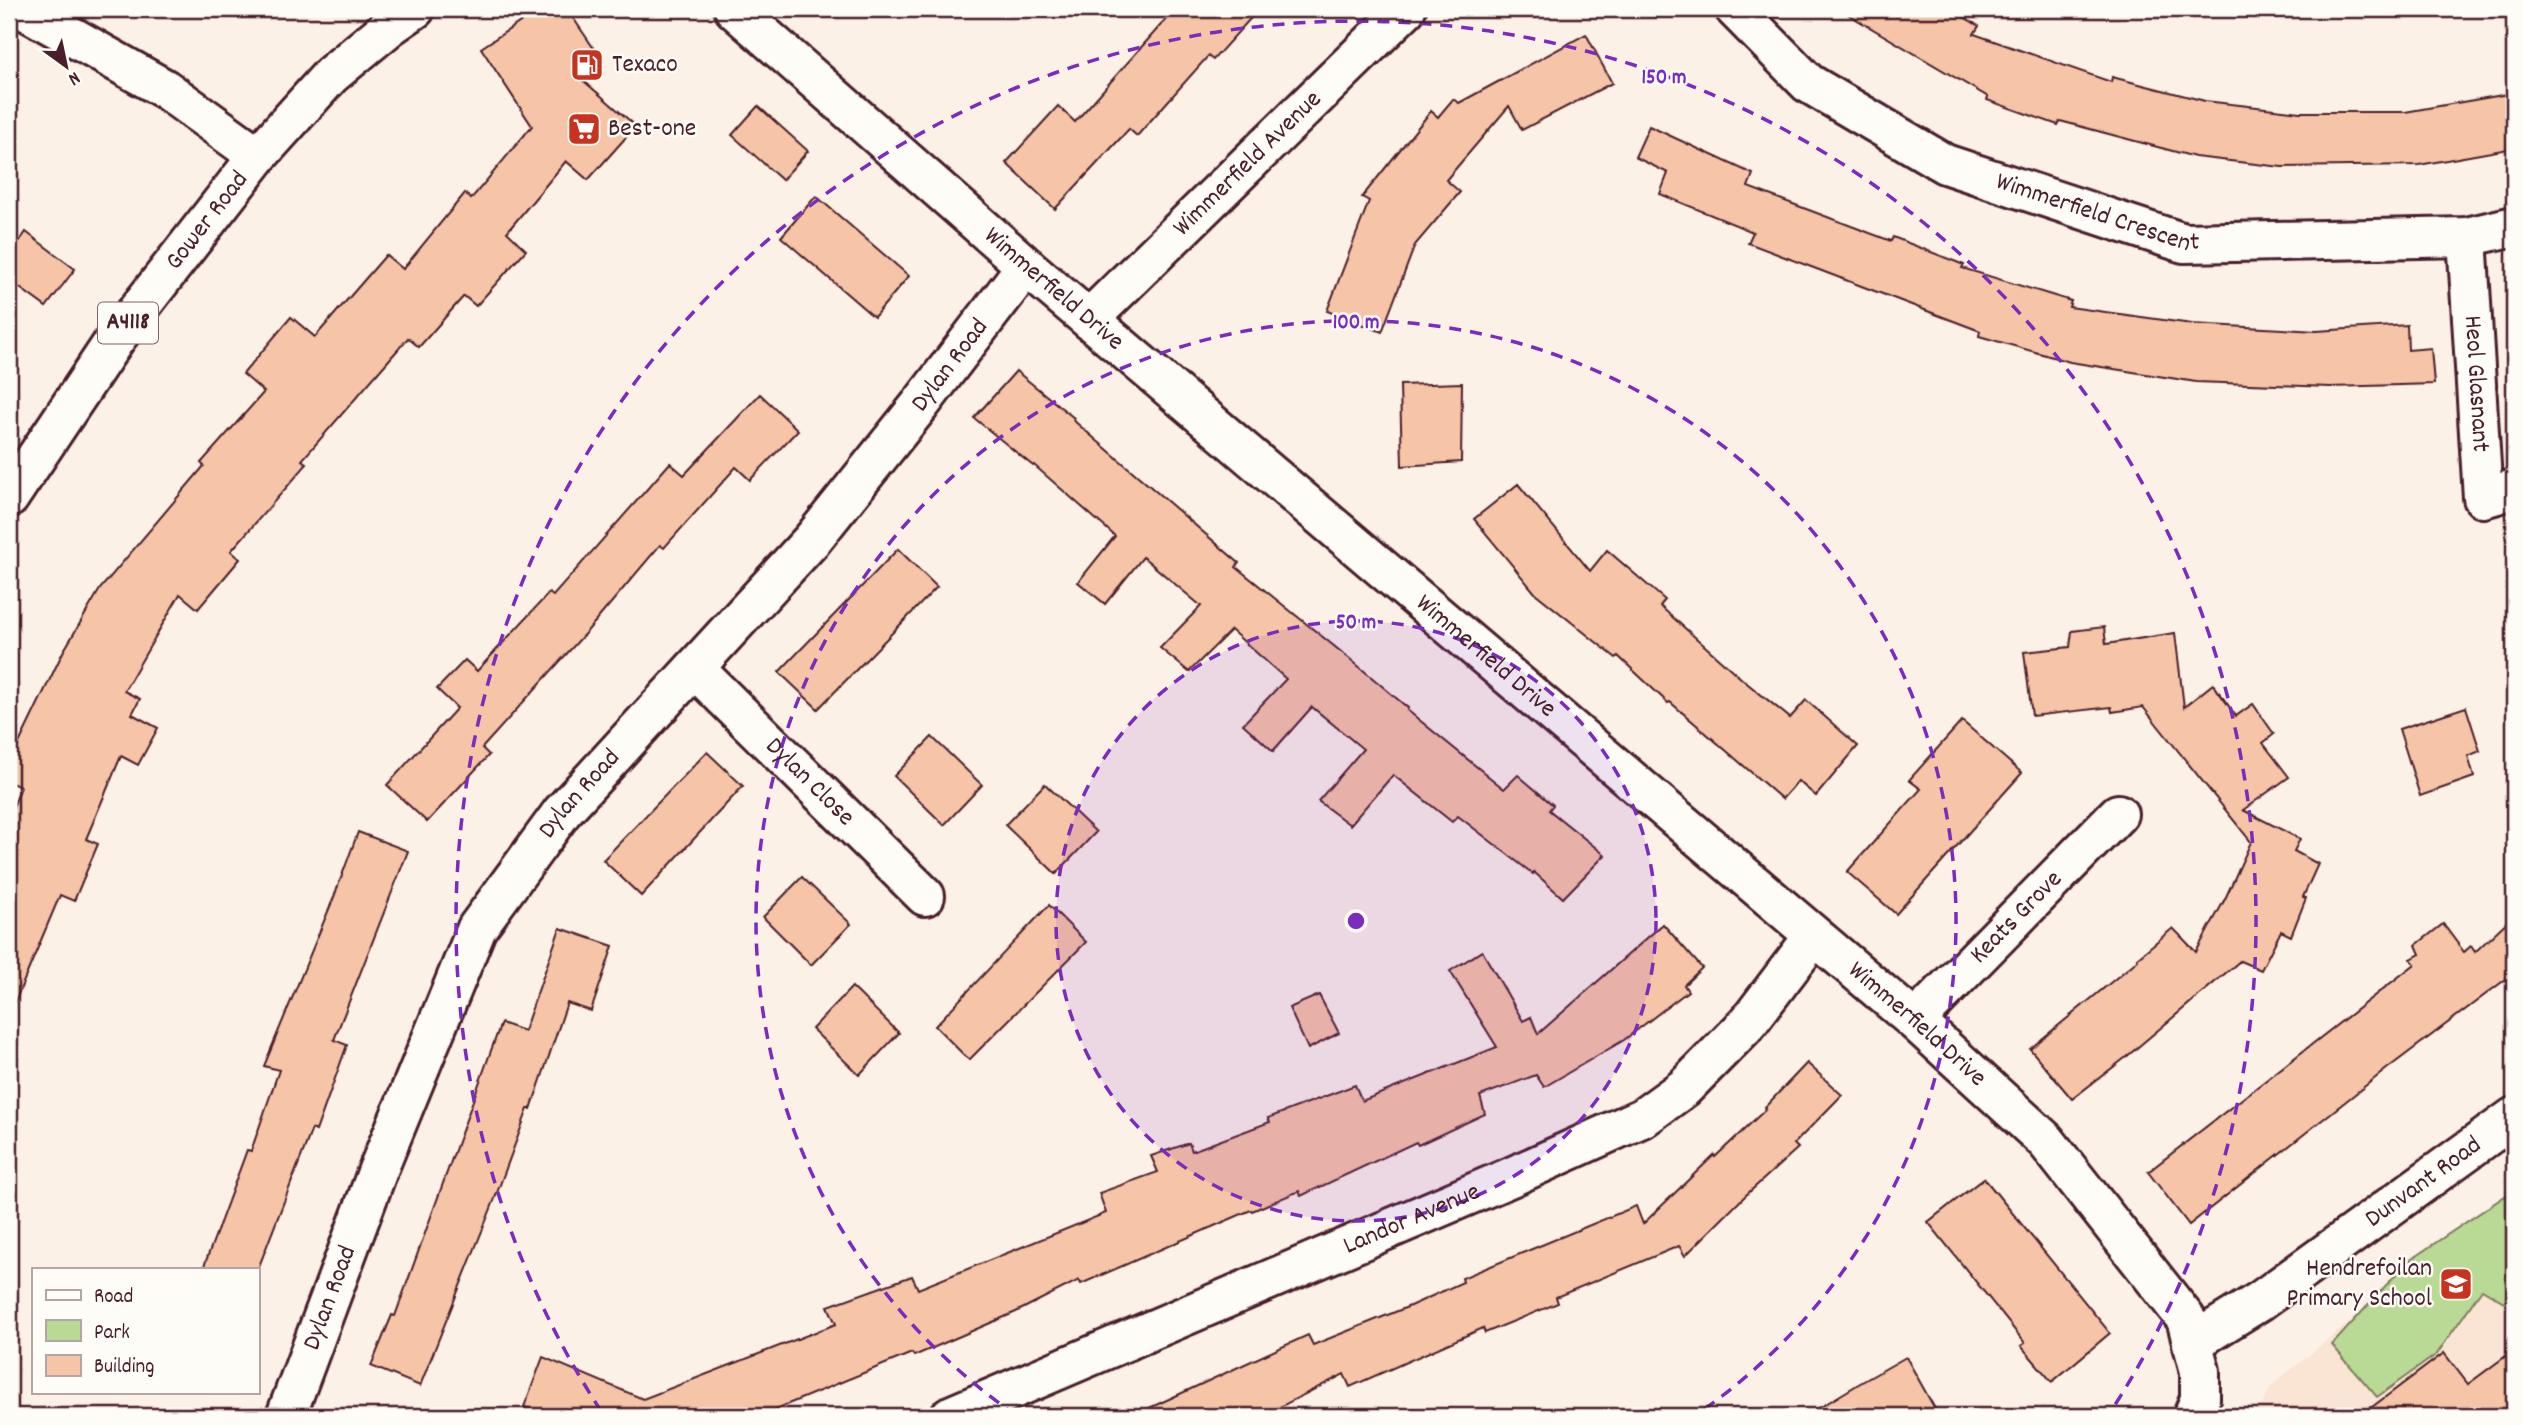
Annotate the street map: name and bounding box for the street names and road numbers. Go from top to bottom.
street label: Wimmerfield Avenue [1165,82,1331,245]
street label: Gower Road [157,163,258,278]
street label: Wimmerfield Crescent [1991,164,2200,262]
street label: Wimmerfield Drive [975,218,1132,360]
road number: A4118 [98,302,158,344]
street label: Dylan Road [902,311,998,420]
street label: Heol Glasnant [2453,314,2499,454]
street label: Wimmerfield Drive [1407,586,1564,727]
street label: Dylan Close [756,729,863,835]
street label: Dylan Road [530,741,629,847]
street label: Keats Grove [1962,862,2071,973]
street label: Wimmerfield Drive [1839,953,1995,1096]
street label: Dunvant Road [2358,1128,2490,1237]
street label: Landor Avenue [1338,1174,1486,1265]
street label: Dylan Road [294,1240,367,1356]

